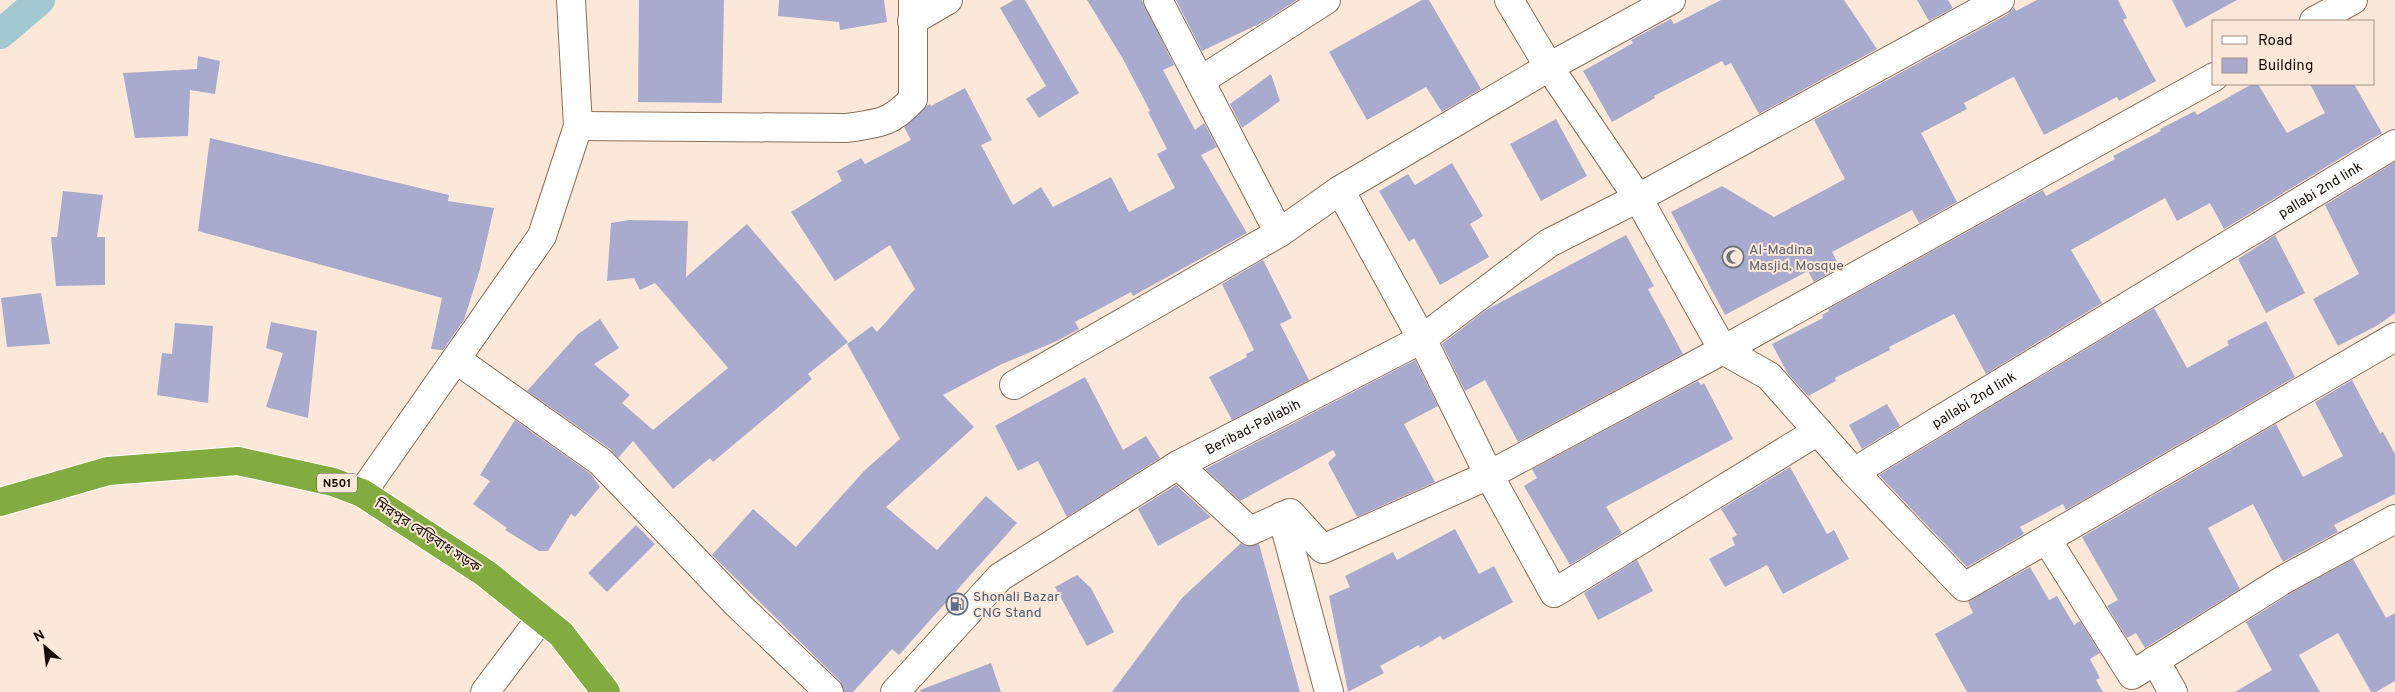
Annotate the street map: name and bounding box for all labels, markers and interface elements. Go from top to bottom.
legend [2212,20,2375,85]
text: Road [2258,32,2293,51]
text: Building [2258,57,2313,76]
street label: pallabi 2nd link [2276,159,2366,223]
place label: Al-Madina Masjid, Mosque [1749,242,1844,275]
mosque icon: Al-Madina Masjid, Mosque [1721,245,1745,269]
street label: pallabi 2nd link [1929,369,2020,433]
street label: Beribad-Pallabih [1203,396,1304,459]
road number: N501 [317,473,357,492]
street label: মিরপুর বেড়িবাধ সড়ক [370,494,485,577]
place label: Shonali Bazar CNG Stand [973,589,1060,622]
fuel station icon: Shonali Bazar CNG Stand [945,592,969,616]
north arrow [20,622,70,672]
text: N [31,627,48,647]

